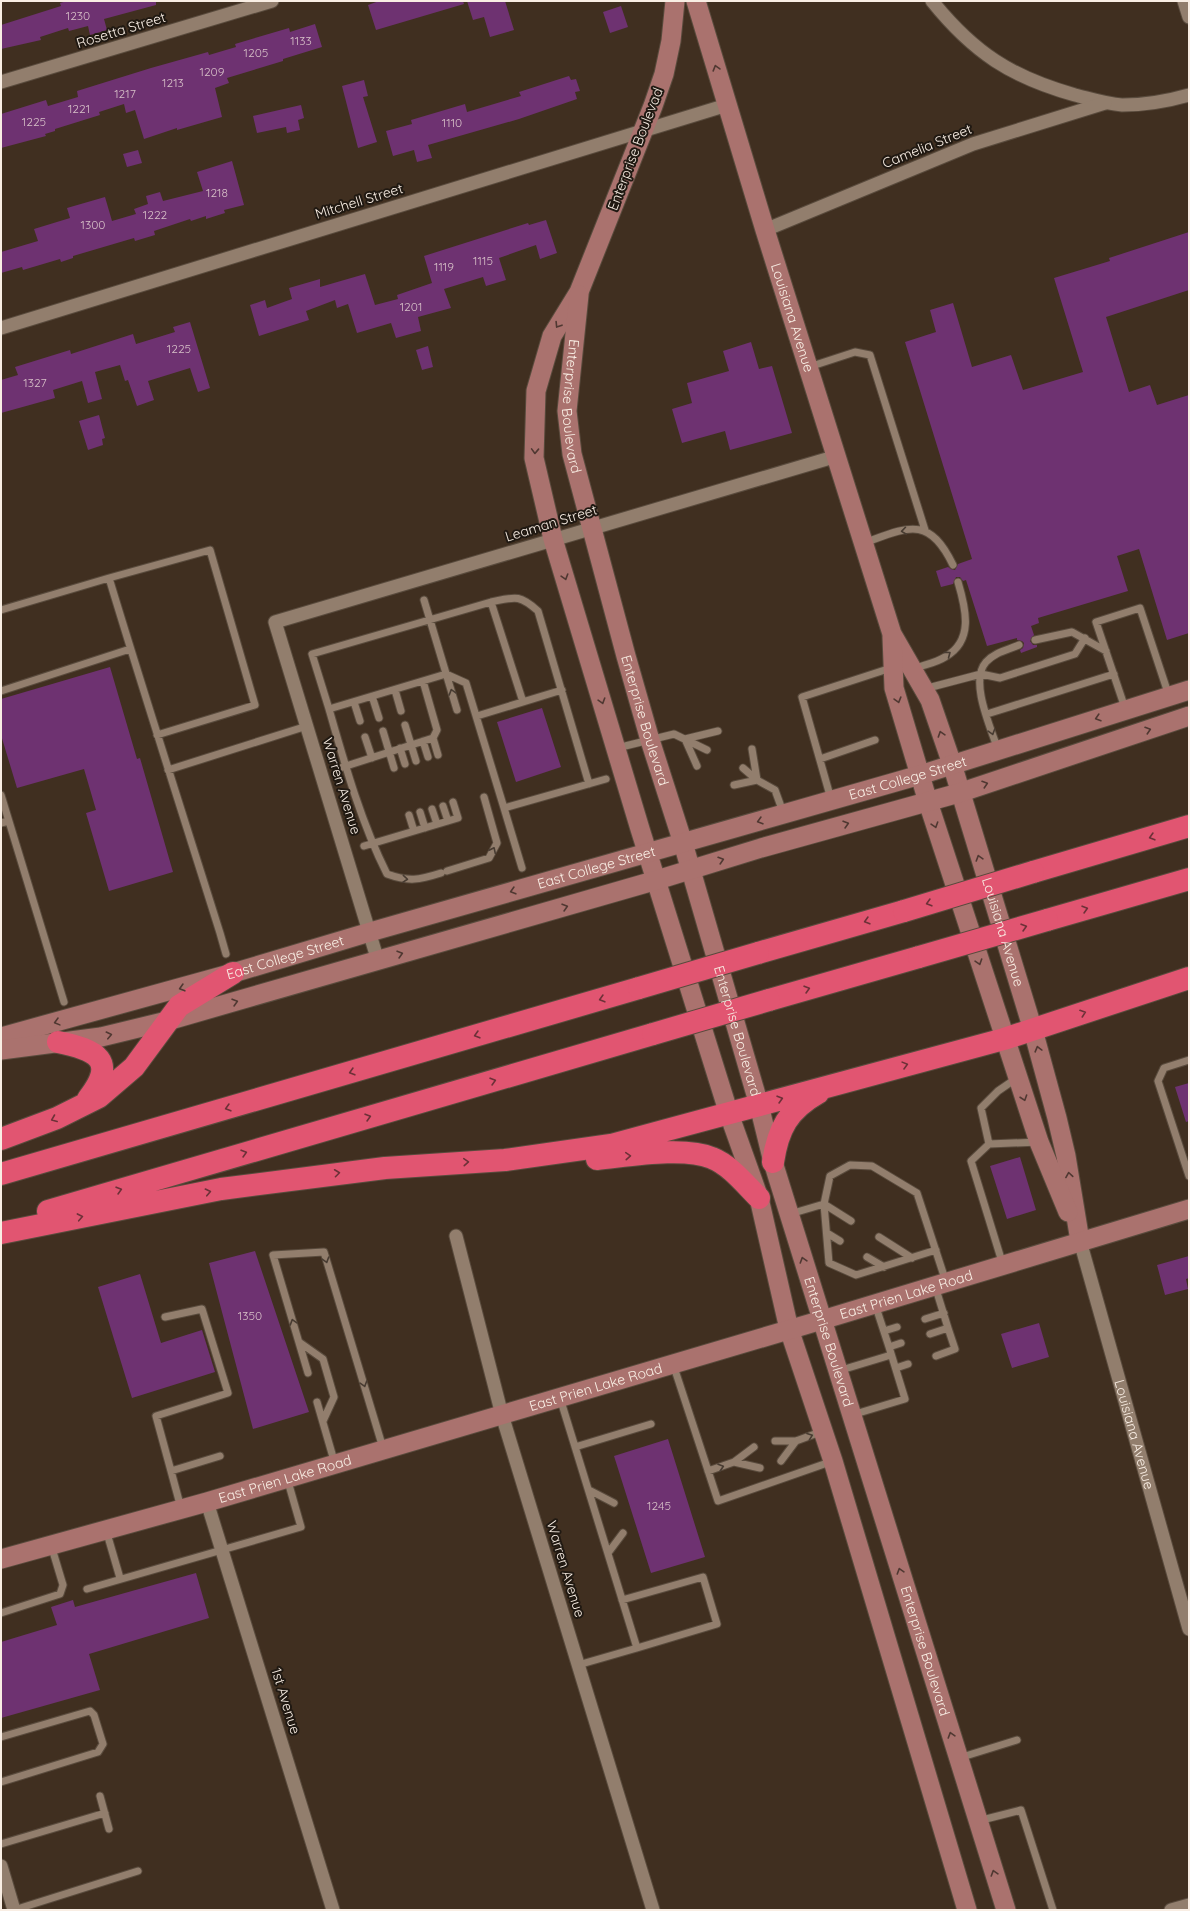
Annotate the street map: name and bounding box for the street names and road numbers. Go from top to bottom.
street label: Rosetta Street [74,8,168,52]
street label: Enterprise Boulevad [603,85,667,213]
street label: Camelia Street [880,120,975,172]
street label: Mitchell Street [313,179,405,223]
street label: Louisiana Avenue [767,261,818,374]
street label: Enterprise Boulevard [558,338,586,475]
street label: Leaman Street [503,500,599,546]
street label: Enterprise Boulevard [617,653,673,788]
street label: Warren Avenue [319,736,365,837]
street label: East College Street [847,752,969,804]
street label: East College Street [535,842,658,893]
street label: Louisiana Avenue [978,875,1028,989]
street label: East College Street [224,931,346,983]
street label: Enterprise Boulevard [710,963,765,1098]
street label: East Prien Lake Road [838,1266,975,1323]
street label: Enterprise Boulevard [800,1274,858,1409]
street label: East Prien Lake Road [527,1359,664,1415]
street label: Louisiana Avenue [1110,1378,1158,1492]
street label: East Prien Lake Road [216,1451,354,1507]
street label: Warren Avenue [543,1519,589,1620]
street label: Enterprise Boulevard [897,1584,954,1718]
street label: 1st Avenue [267,1666,305,1736]

